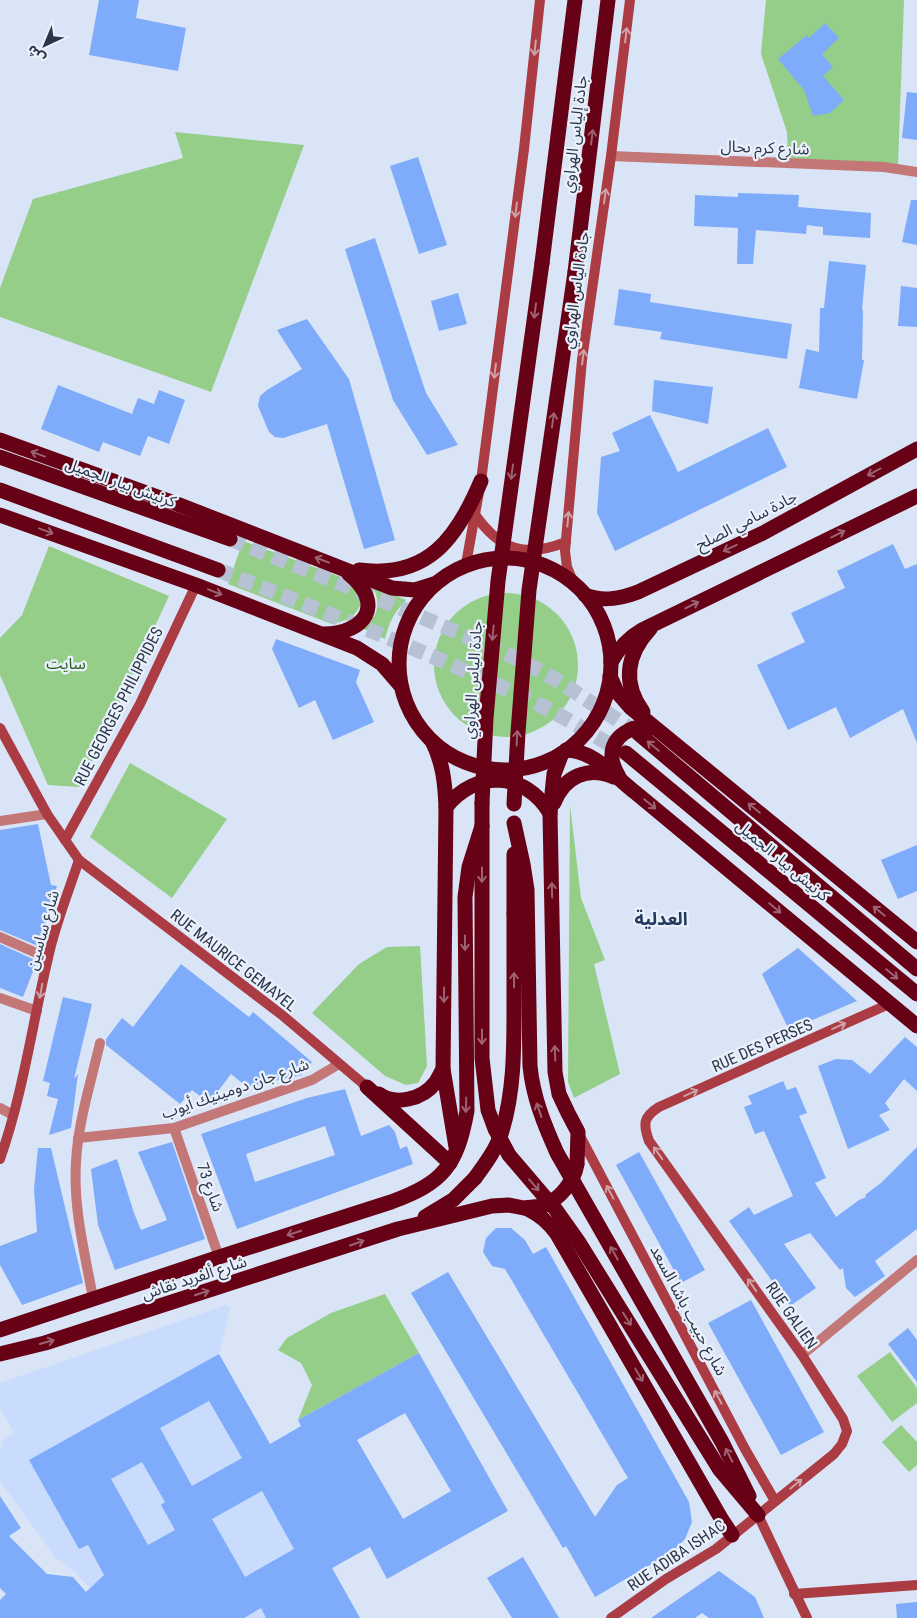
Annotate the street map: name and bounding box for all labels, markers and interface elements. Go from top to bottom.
north arrow [20,20,70,70]
one-way arrow [621,28,631,44]
one-way arrow [530,40,540,56]
text: ش [24,42,48,67]
street label: جادة إلياس الهراوي [558,74,594,194]
one-way arrow [587,129,597,145]
street label: شارع كرم ىحال [720,136,810,162]
one-way arrow [601,189,611,205]
one-way arrow [511,202,521,218]
street label: جادة الياس الهراوي [558,230,596,350]
one-way arrow [530,303,540,319]
one-way arrow [578,350,588,366]
one-way arrow [490,363,500,379]
one-way arrow [549,412,559,428]
one-way arrow [31,449,46,458]
street label: كرنيش بيار الجميل [63,454,179,511]
one-way arrow [507,464,517,480]
one-way arrow [867,468,882,478]
street label: جادة سامي الصلح [692,487,801,557]
one-way arrow [563,511,573,527]
one-way arrow [38,527,53,536]
one-way arrow [830,529,845,539]
one-way arrow [723,544,738,553]
one-way arrow [314,554,329,563]
one-way arrow [207,588,222,597]
one-way arrow [684,600,699,610]
street label: جادة الياس الهراوي [459,620,489,740]
street label: RUE GEORGES PHILIPPIDES [70,624,167,789]
one-way arrow [489,625,498,641]
park label: سايت [46,654,86,673]
one-way arrow [513,730,522,746]
one-way arrow [646,740,659,751]
one-way arrow [643,798,656,810]
one-way arrow [747,803,760,814]
street label: كرنيش بيار الجميل [732,816,834,905]
one-way arrow [477,866,487,883]
one-way arrow [547,883,556,899]
street label: شارع ساسين [22,888,66,973]
one-way arrow [768,902,781,914]
street label: RUE MAURICE GEMAYEL [167,905,301,1016]
one-way arrow [873,906,886,917]
district label: العدلية [634,908,688,929]
one-way arrow [460,934,470,950]
one-way arrow [886,968,899,979]
one-way arrow [509,972,519,988]
one-way arrow [36,982,45,998]
one-way arrow [439,987,448,1003]
street label: RUE DES PERSES [709,1015,815,1076]
one-way arrow [831,1021,846,1031]
one-way arrow [477,1029,487,1045]
one-way arrow [550,1045,559,1061]
street label: شارع جان دومينيك أيوب [159,1054,312,1125]
one-way arrow [683,1088,698,1098]
one-way arrow [461,1096,471,1113]
one-way arrow [534,1102,543,1118]
one-way arrow [653,1146,663,1160]
street label: شارع 73 [190,1160,228,1215]
one-way arrow [529,1179,540,1192]
one-way arrow [604,1185,614,1199]
one-way arrow [286,1228,302,1238]
one-way arrow [348,1238,364,1247]
street label: شارع حبيب باشا السعد [643,1242,731,1380]
one-way arrow [609,1247,619,1261]
street label: شارع ألفريد نقاش [139,1251,250,1306]
one-way arrow [747,1278,757,1292]
street label: RUE GALIEN [762,1278,822,1352]
one-way arrow [194,1288,209,1297]
one-way arrow [622,1311,632,1325]
one-way arrow [39,1337,55,1347]
one-way arrow [634,1368,644,1382]
one-way arrow [713,1390,723,1405]
one-way arrow [724,1448,734,1463]
one-way arrow [789,1479,802,1490]
street label: RUE ADIBA ISHAC [624,1516,729,1595]

